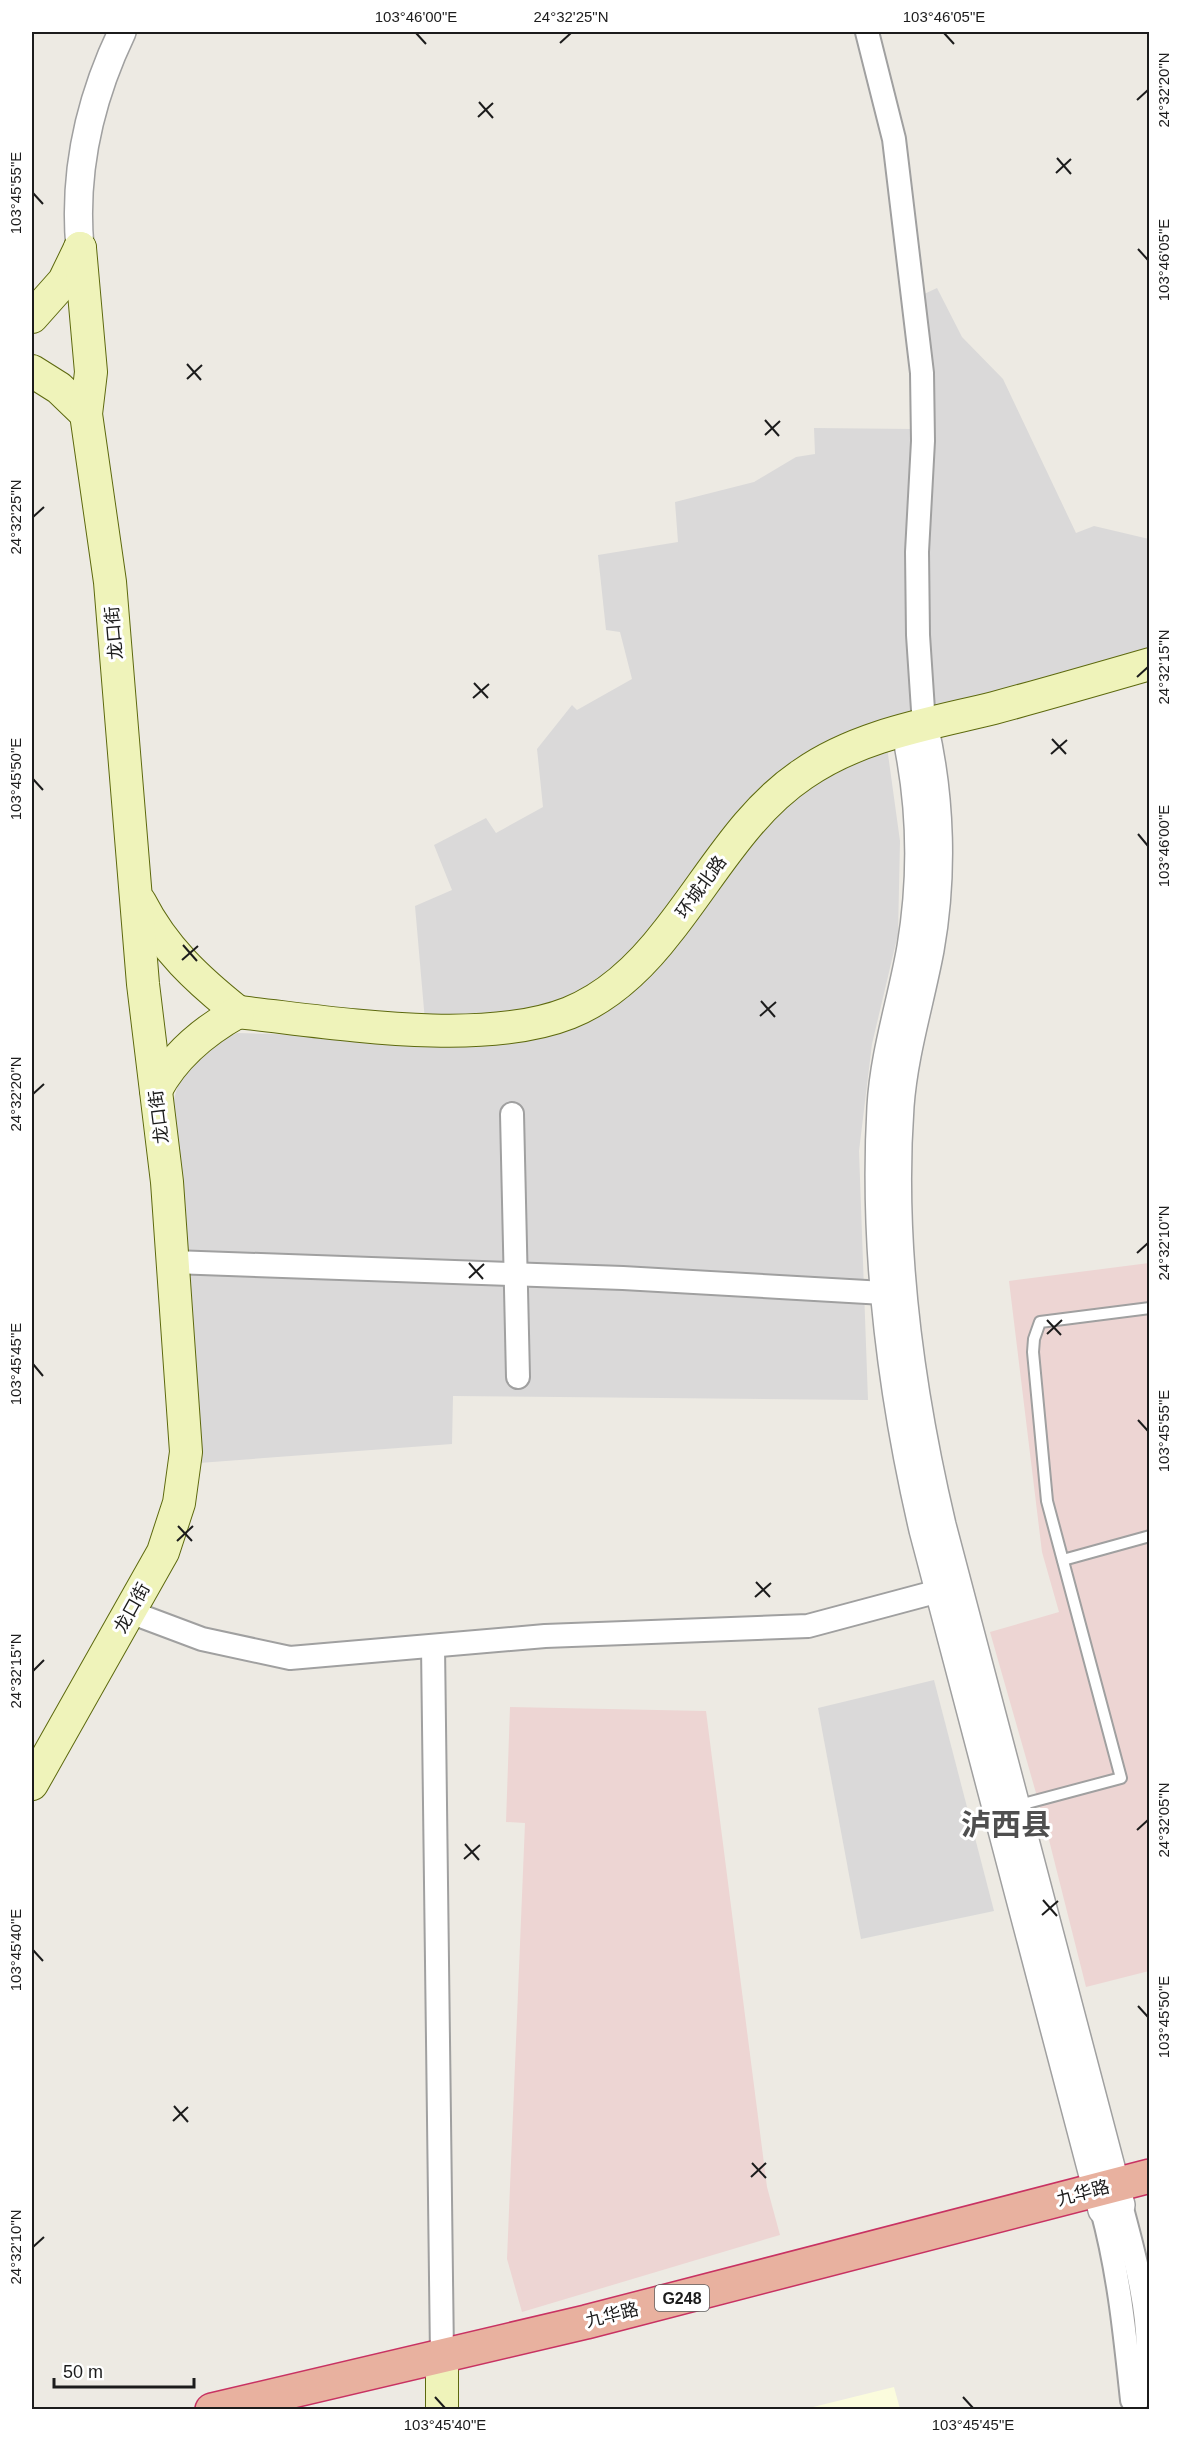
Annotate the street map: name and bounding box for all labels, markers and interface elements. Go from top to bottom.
text: 103°46'00"E [375,8,457,25]
text: 24°32'25"N [533,8,609,25]
text: 103°46'05"E [903,8,985,25]
text: 24°32'20"N [1155,52,1172,128]
text: 103°45'55"E [7,152,24,234]
text: 103°46'05"E [1155,219,1172,301]
text: 24°32'25"N [7,479,24,555]
street label: 龙口街 [102,605,126,661]
text: 24°32'15"N [1155,629,1172,705]
text: 103°45'50"E [7,738,24,820]
text: 103°46'00"E [1155,805,1172,887]
street label: 环城北路 [672,852,730,922]
text: 24°32'20"N [7,1056,24,1132]
street label: 龙口街 [146,1089,172,1145]
text: 24°32'10"N [1155,1205,1172,1281]
text: 103°45'45"E [7,1323,24,1405]
text: 103°45'55"E [1155,1390,1172,1472]
street label: 龙口街 [110,1580,154,1636]
text: 24°32'15"N [7,1633,24,1709]
text: 24°32'05"N [1155,1782,1172,1858]
district label: 泸西县 [961,1808,1051,1841]
text: 103°45'40"E [7,1909,24,1991]
text: 103°45'50"E [1155,1976,1172,2058]
street label: 九华路 [1054,2176,1112,2210]
text: 24°32'10"N [7,2209,24,2285]
road number: G248 [655,2285,709,2311]
street label: 九华路 [583,2299,641,2331]
scale bar [54,2351,194,2389]
text: 50 m [63,2362,103,2382]
text: 103°45'40"E [404,2416,486,2433]
text: 103°45'45"E [932,2416,1014,2433]

